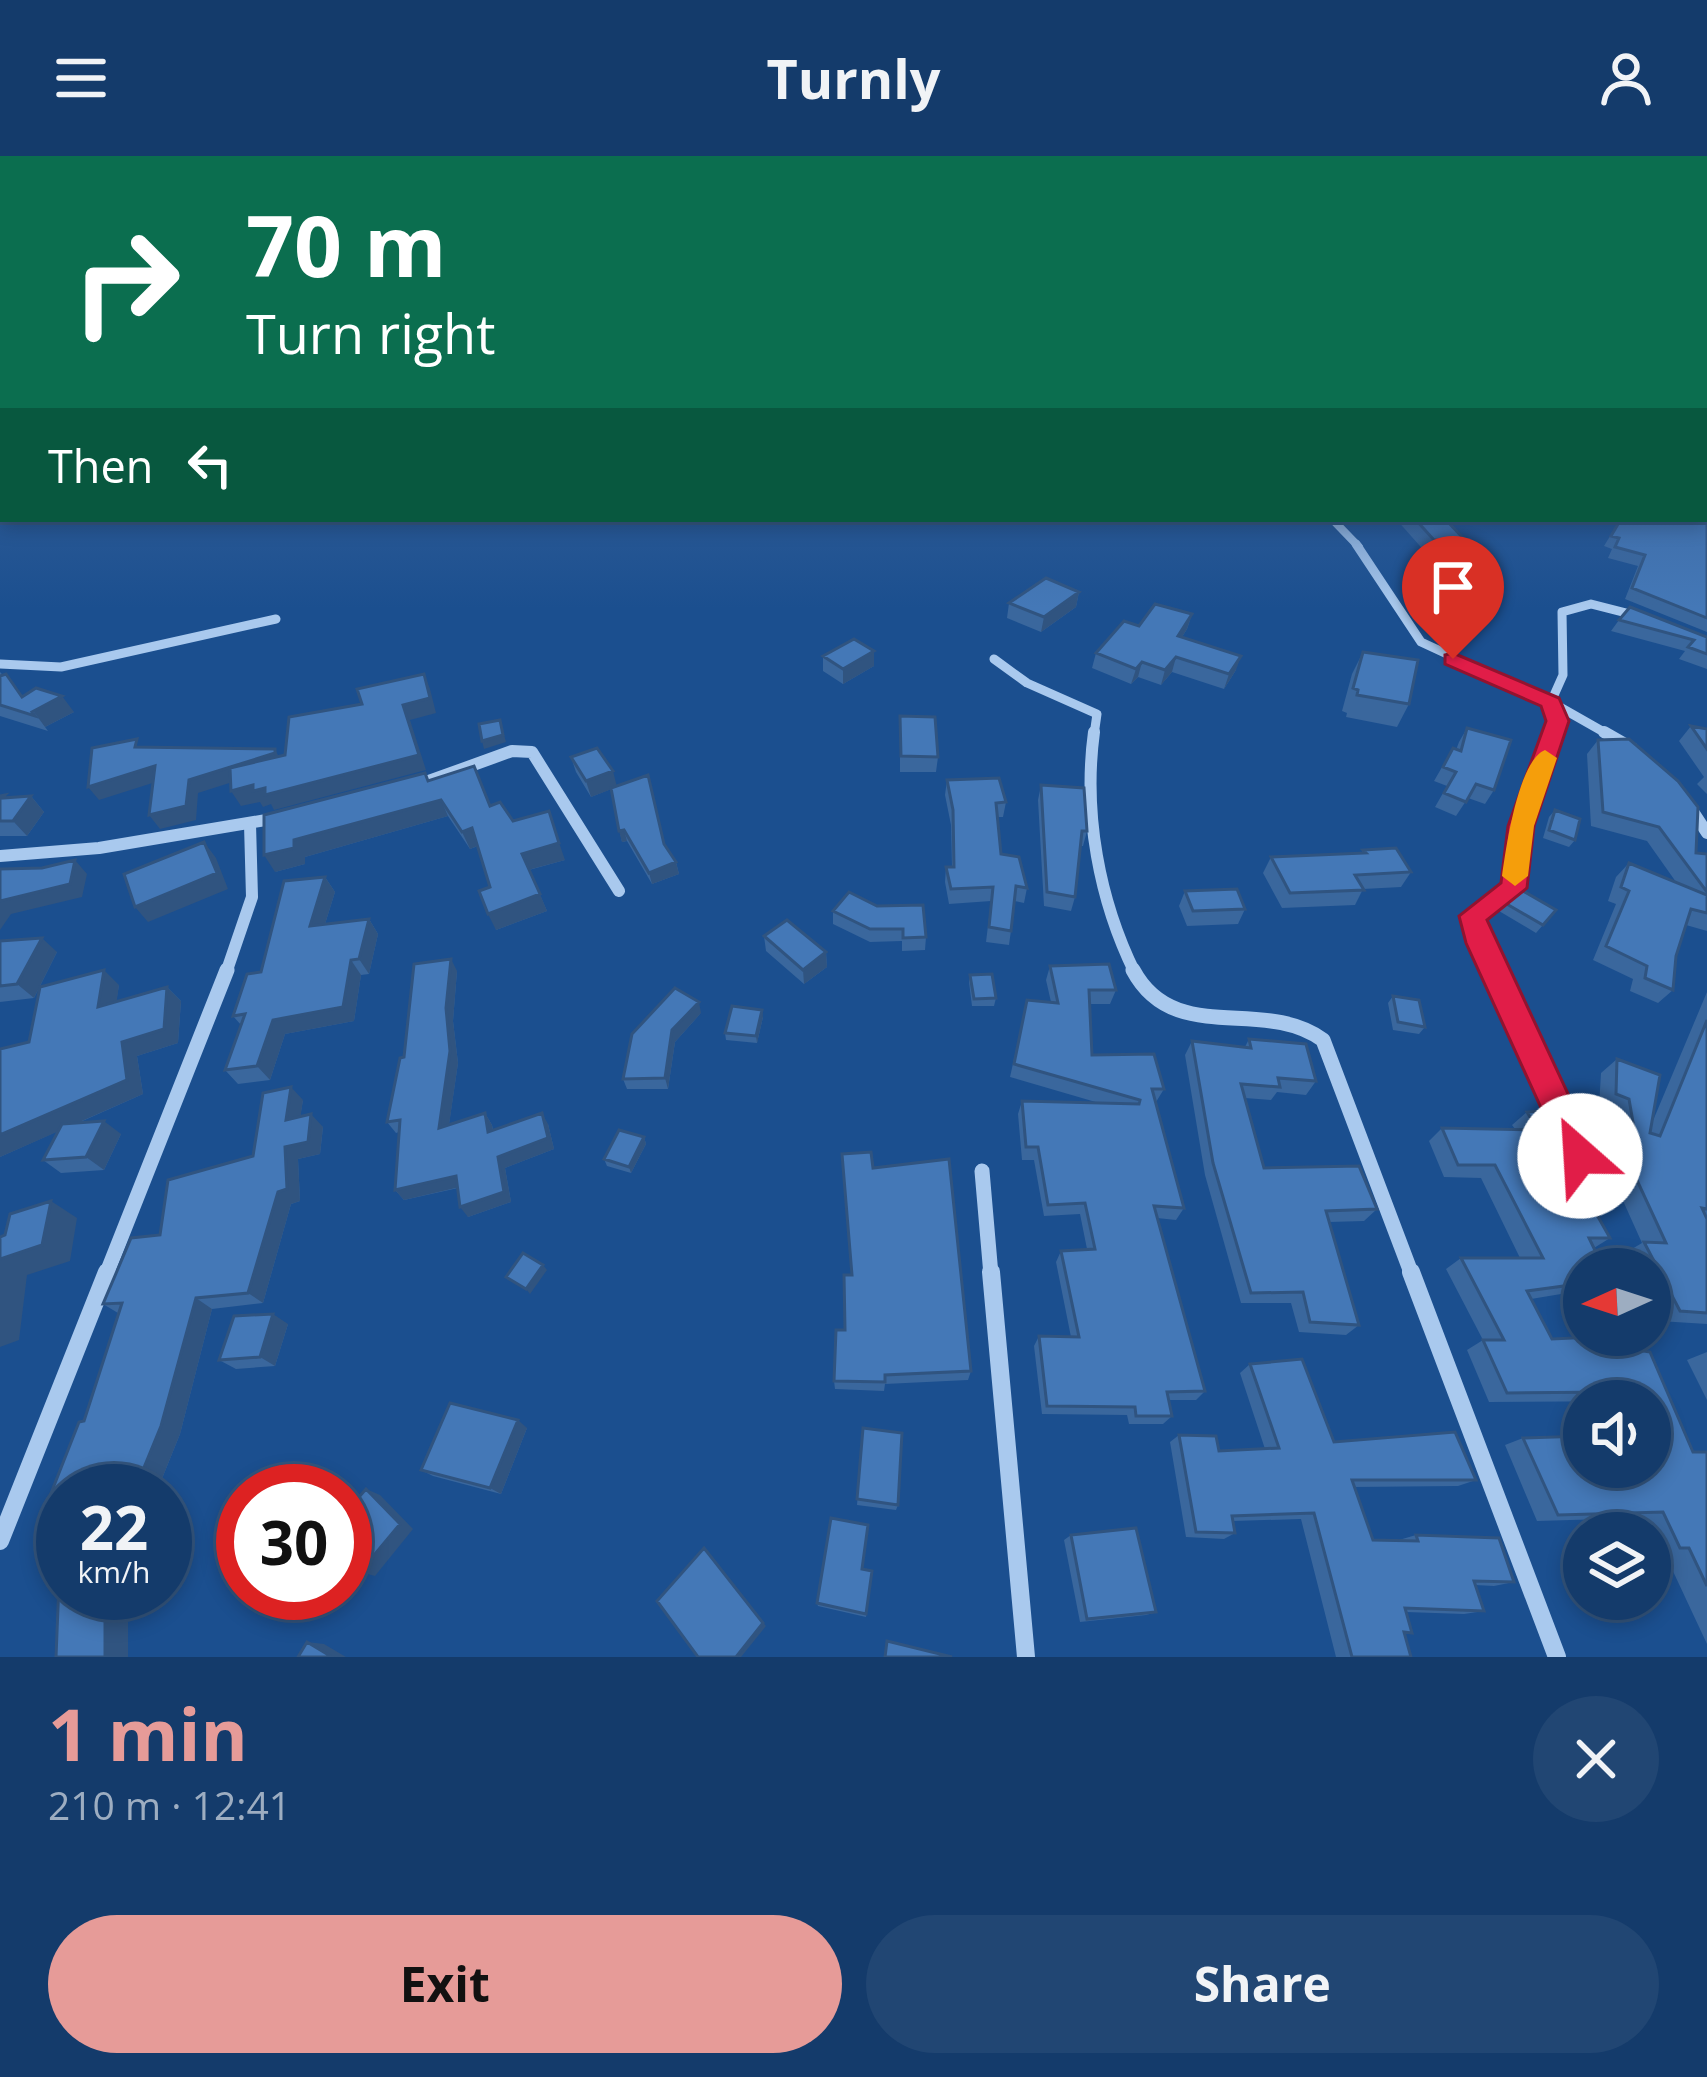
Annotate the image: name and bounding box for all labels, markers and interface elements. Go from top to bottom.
text: Turnly [767,41,940,115]
icon: menu [48,45,114,111]
icon: person [1593,45,1659,111]
text: 70 m [246,187,446,302]
icon: right [48,204,204,360]
text: Turn right [246,296,495,370]
icon: left [177,432,243,498]
text: Then [48,435,153,496]
pin [1402,536,1504,659]
icon: arrive [1420,554,1486,620]
position arrow [1517,1093,1643,1219]
north arrow [1563,1248,1671,1356]
map controls [1563,1248,1671,1620]
button: sound [1563,1380,1671,1488]
speed limit sign: 30 [216,1464,372,1620]
text: 22 [80,1486,148,1568]
button: layers [1563,1512,1671,1620]
text: km/h [78,1551,150,1592]
text: 1 min [48,1684,248,1782]
button: close [1533,1696,1659,1822]
text: 210 m · 12:41 [48,1778,291,1831]
button: Exit [48,1915,842,2053]
button: Share [866,1915,1659,2053]

